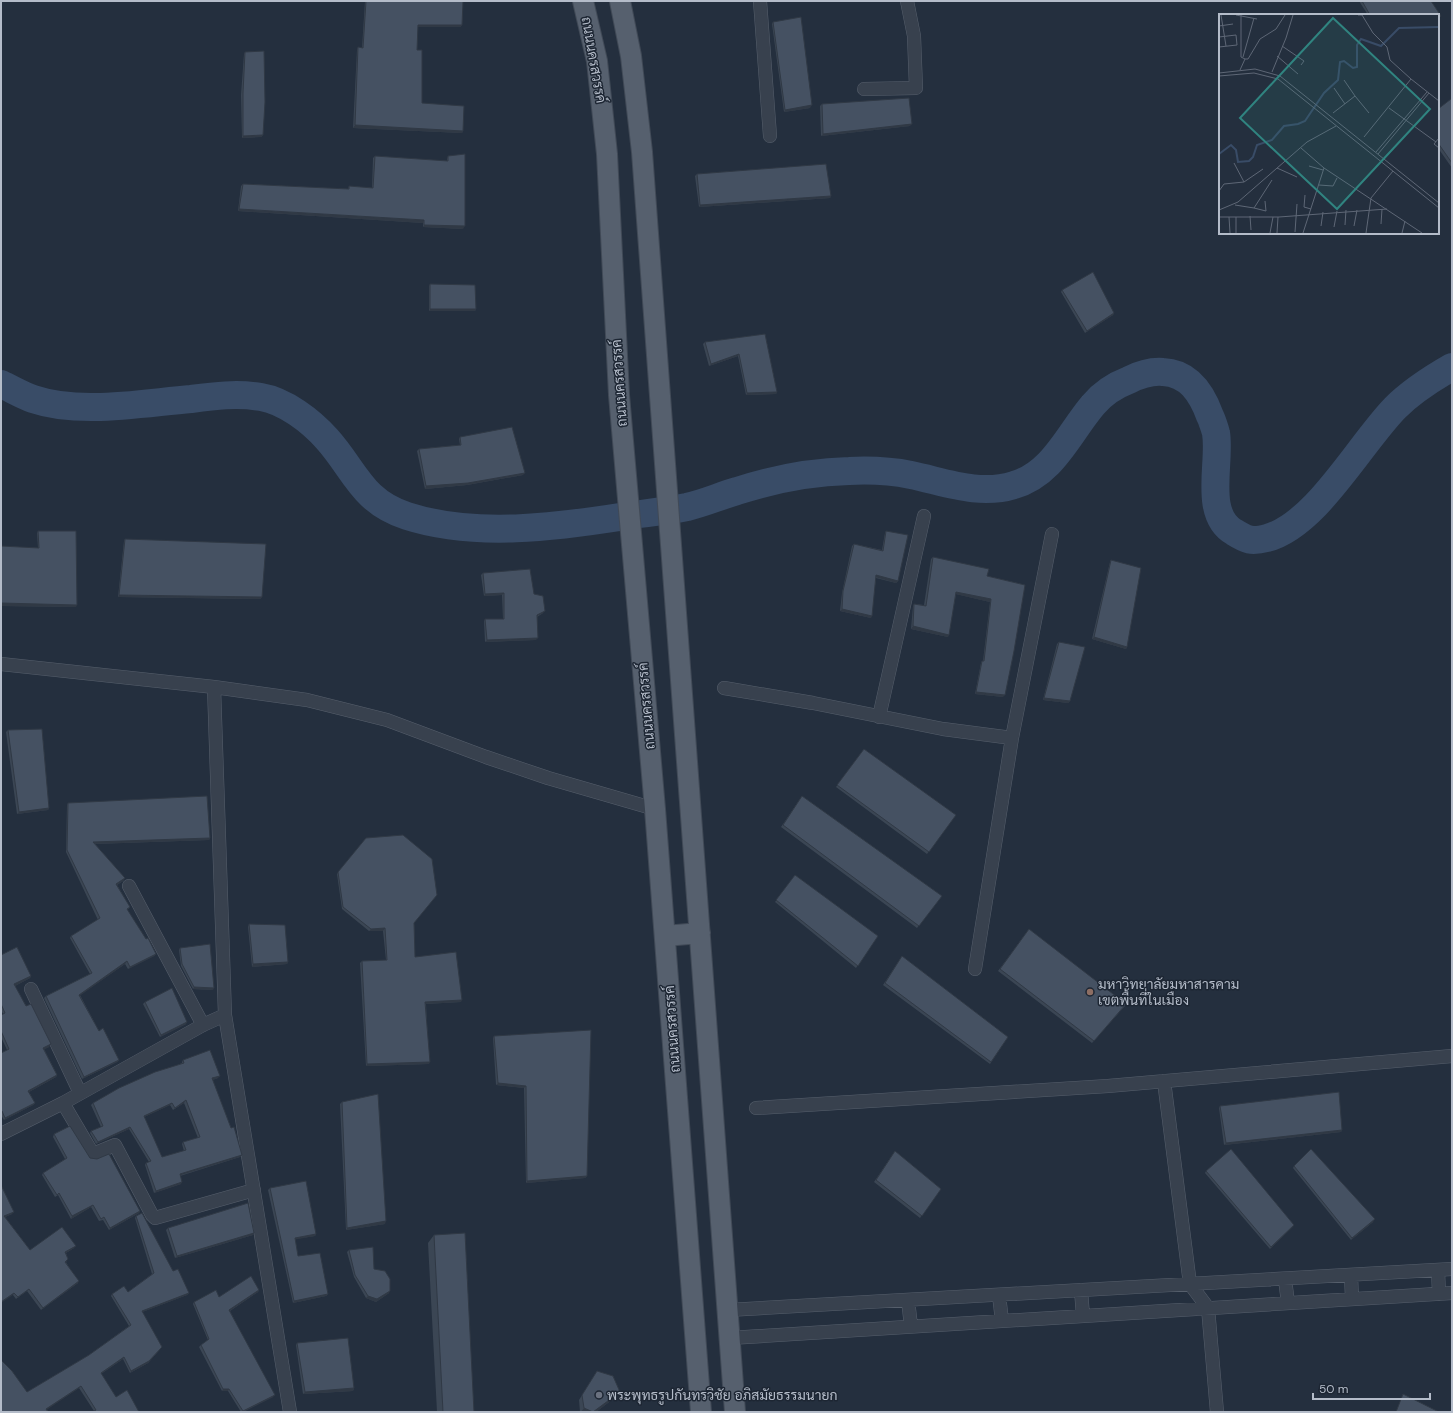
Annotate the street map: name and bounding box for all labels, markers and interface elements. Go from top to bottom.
inset map [1219,14,1439,234]
street label: ถนนนครสวรรค์ [578,15,610,105]
street label: ถนนนครสวรรค์ [607,339,631,427]
street label: ถนนนครสวรรค์ [633,662,659,750]
place label: มหาวิทยาลัยมหาสารคาม เขตพื้นที่ในเมือง [1098,975,1239,1009]
street label: ถนนนครสวรรค์ [660,985,684,1073]
marker: มหาวิทยาลัยมหาสารคาม เขตพื้นที่ในเมือง [1085,987,1095,997]
scale bar [1313,1375,1430,1401]
text: 50 m [1319,1381,1348,1397]
place label: พระพุทธรูปกันทรวิชัย อภิสมัยธรรมนายก [607,1386,838,1405]
marker: พระพุทธรูปกันทรวิชัย อภิสมัยธรรมนายก [594,1390,604,1400]

